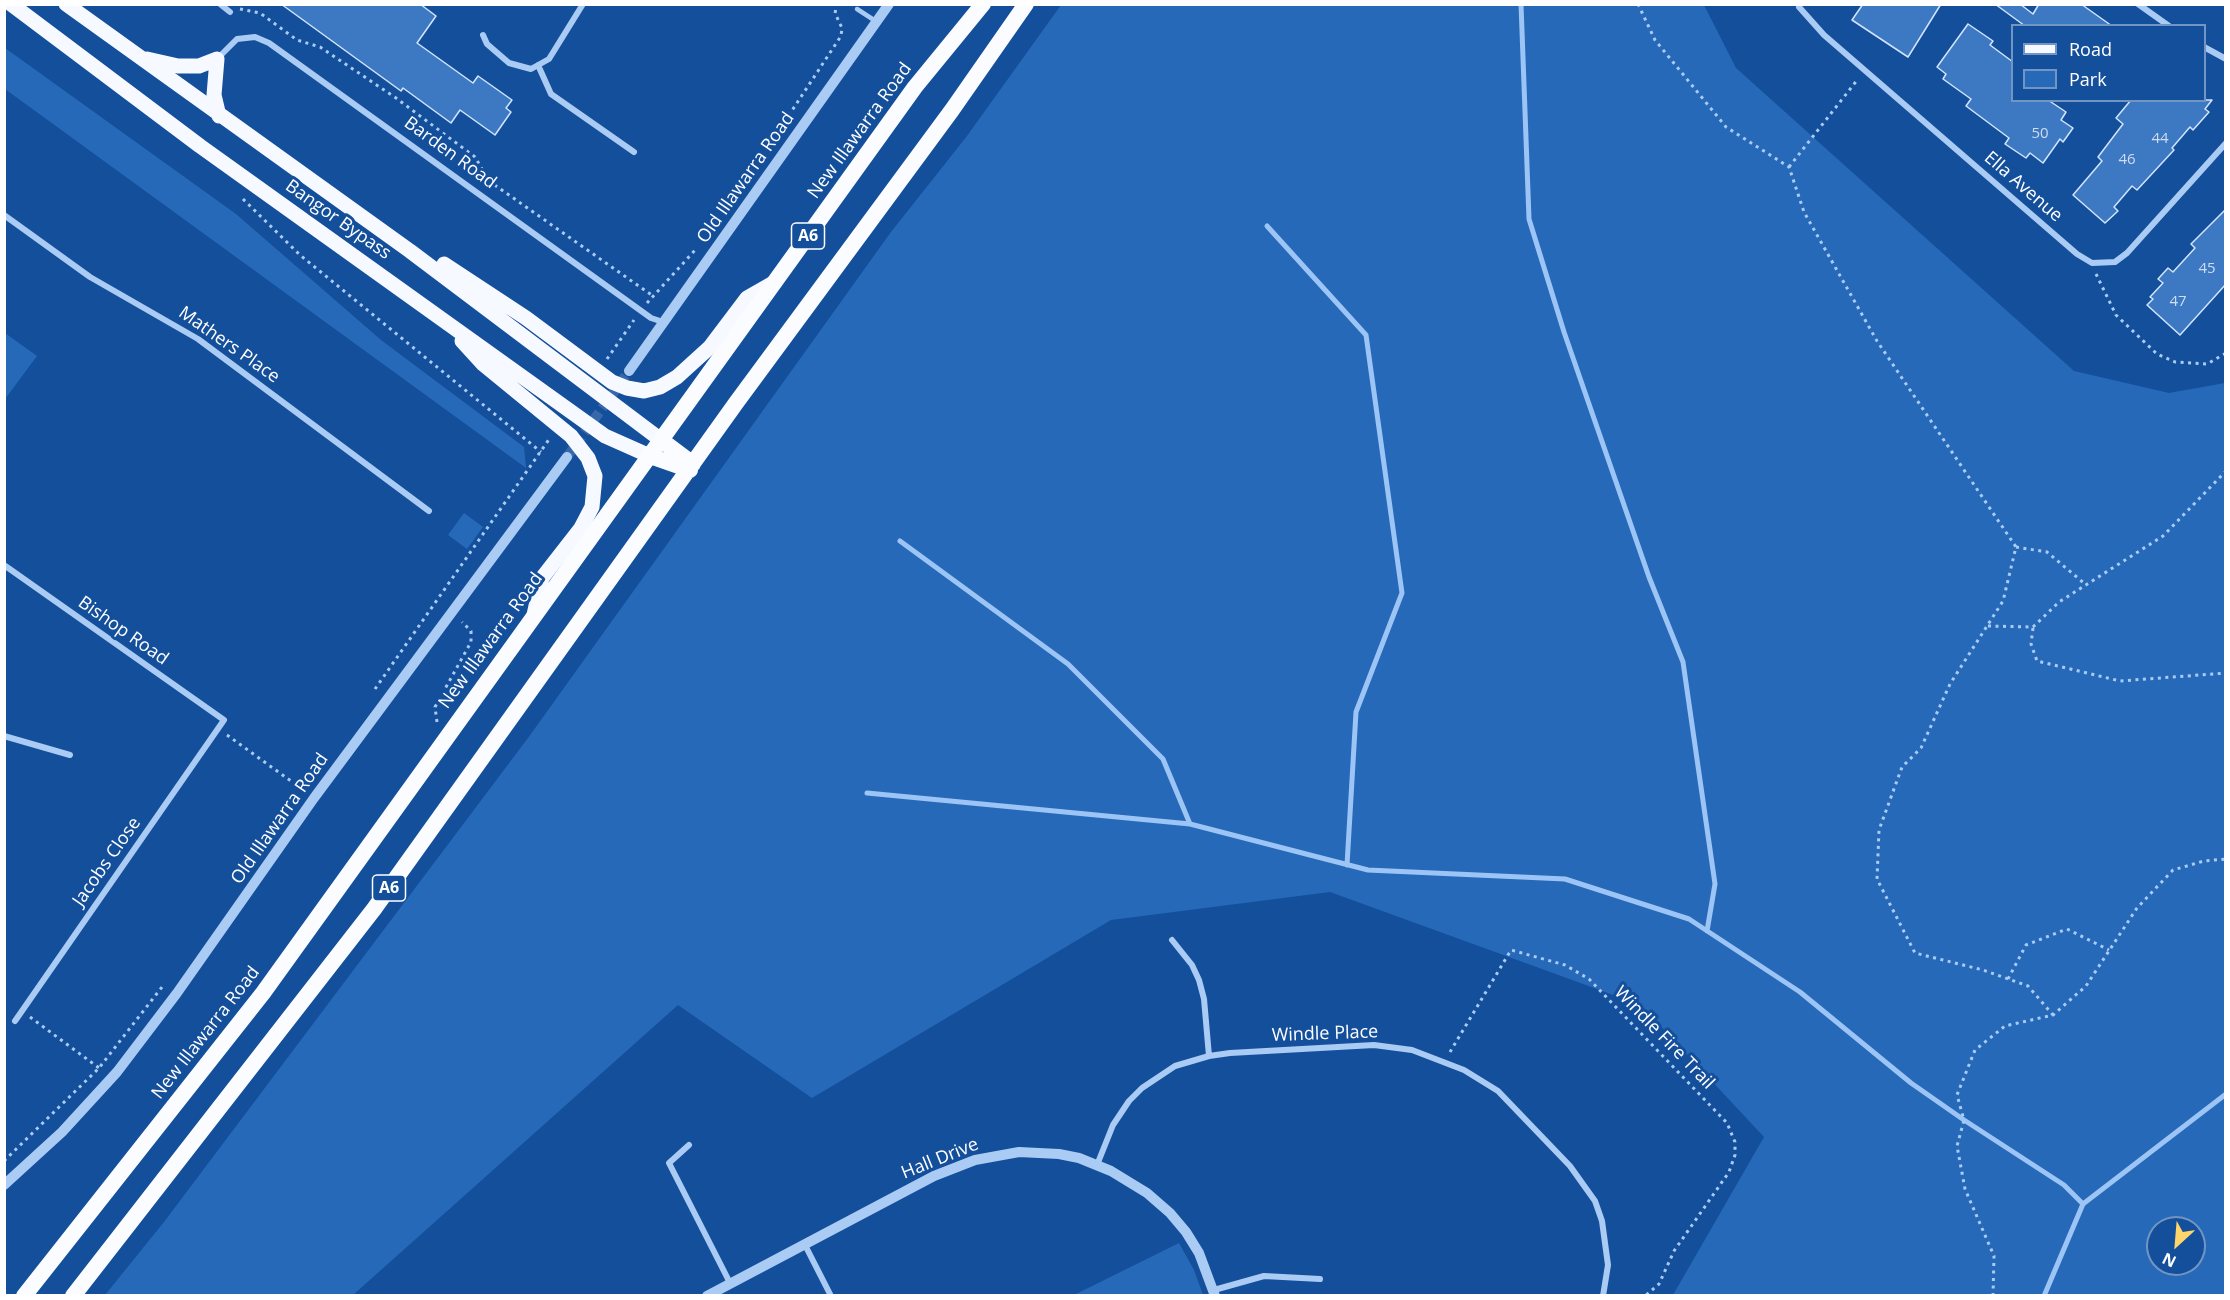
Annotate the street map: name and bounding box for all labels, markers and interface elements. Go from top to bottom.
legend [2011,24,2206,102]
text: Road [2069,37,2112,61]
street label: New Illawarra Road [803,59,917,203]
text: Park [2069,67,2107,91]
street label: Old Illawarra Road [693,108,799,248]
street label: Barden Road [400,112,500,194]
house number: 50 [2031,125,2049,143]
house number: 44 [2151,130,2169,148]
street label: Ella Avenue [1980,147,2066,227]
house number: 46 [2118,151,2136,169]
street label: Bangor Bypass [281,176,395,264]
road number: A6 [792,223,824,249]
house number: 45 [2198,260,2216,278]
house number: 47 [2169,293,2187,311]
street label: Mathers Place [174,302,284,388]
street label: New Illawarra Road [434,569,548,713]
street label: Bishop Road [74,592,172,670]
street label: Old Illawarra Road [227,749,333,889]
street label: Jacobs Close [68,813,146,911]
road number: A6 [372,875,406,901]
street label: New Illawarra Road [147,962,265,1104]
street label: Windle Fire Trail [1609,982,1719,1094]
street label: Windle Place [1271,1021,1379,1047]
street label: Hall Drive [898,1134,982,1184]
north arrow [2146,1216,2206,1276]
text: N [2158,1248,2180,1273]

